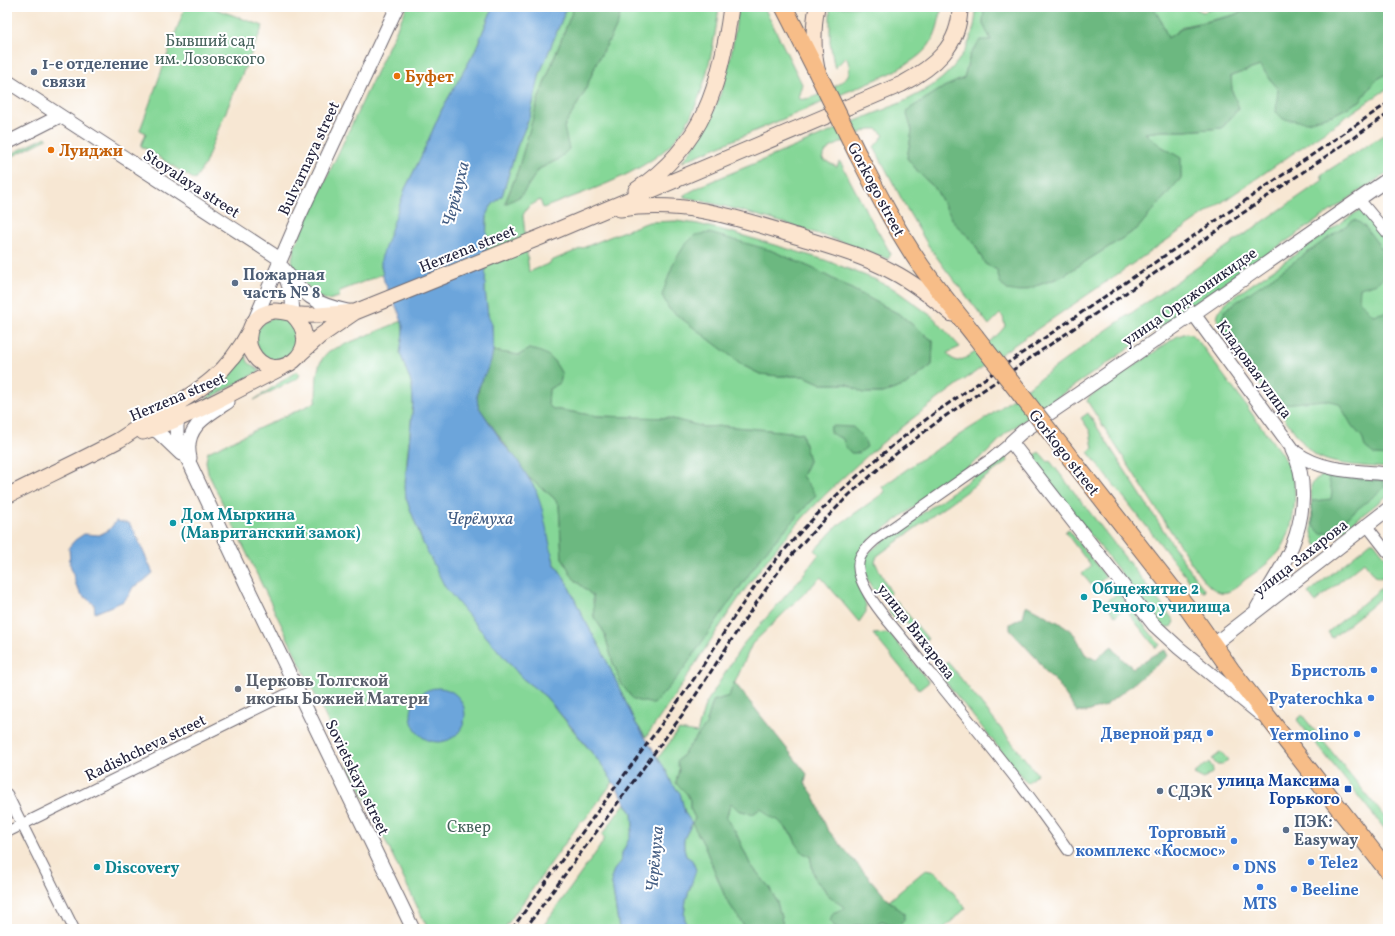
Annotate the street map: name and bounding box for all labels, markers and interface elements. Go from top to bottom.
park label: Бывший сад им. Лозовского [155,31,265,71]
place label: 1-е отделение связи [42,54,148,94]
marker: 1-е отделение связи [29,67,39,77]
place label: Буфет [405,67,454,89]
marker: Буфет [392,71,402,81]
street label: Bulvarnaya street [274,98,346,220]
street label: Gorkogo street [841,139,909,241]
place label: Луиджи [59,141,123,163]
marker: Луиджи [46,145,56,155]
street label: Stoyalaya street [138,145,244,224]
water label: Черёмуха [437,159,476,229]
street label: Herzena street [416,220,520,279]
street label: улица Орджоникидзе [1118,243,1262,353]
place label: Пожарная часть № 8 [243,265,325,305]
marker: Пожарная часть № 8 [230,278,240,288]
street label: Кладовая улица [1210,316,1297,424]
street label: Herzena street [126,368,230,428]
street label: Gorkogo street [1023,406,1104,501]
place label: Дом Мыркина (Мавританский замок) [181,505,361,545]
water label: Черёмуха [447,508,513,531]
street label: улица Захарова [1249,515,1353,602]
marker: Дом Мыркина (Мавританский замок) [168,518,178,528]
place label: Общежитие 2 Речного училища [1092,579,1231,619]
street label: улица Вихарева [871,580,960,685]
marker: Общежитие 2 Речного училища [1079,592,1089,602]
place label: Бристоль [1291,661,1366,683]
marker: Бристоль [1369,665,1379,675]
place label: Церковь Толгской иконы Божией Матери [246,671,428,711]
marker: Церковь Толгской иконы Божией Матери [233,684,243,694]
place label: Pyaterochka [1268,689,1363,711]
marker: Pyaterochka [1366,693,1376,703]
street label: Radishcheva street [82,710,211,788]
street label: Sovietskaya street [319,716,394,840]
place label: Дверной ряд [1101,724,1202,746]
place label: Yermolino [1269,725,1349,747]
marker: Дверной ряд [1205,728,1215,738]
marker: Yermolino [1352,729,1362,739]
place label: улица Максима Горького [1217,771,1340,811]
place label: СДЭК [1168,782,1212,804]
marker: улица Максима Горького [1343,784,1353,794]
marker: СДЭК [1155,786,1165,796]
place label: ПЭК: Easyway [1294,812,1358,852]
park label: Сквер [447,817,491,839]
place label: Торговый комплекс «Космос» [1075,823,1226,863]
water label: Черёмуха [641,825,670,893]
marker: ПЭК: Easyway [1281,825,1291,835]
marker: Торговый комплекс «Космос» [1229,836,1239,846]
place label: Tele2 [1319,853,1358,875]
marker: Tele2 [1306,857,1316,867]
place label: Discovery [105,858,180,880]
place label: DNS [1244,858,1276,880]
marker: Discovery [92,862,102,872]
marker: DNS [1231,862,1241,872]
place label: Beeline [1302,880,1359,902]
marker: MTS [1255,882,1265,892]
marker: Beeline [1289,884,1299,894]
place label: MTS [1243,894,1277,916]

